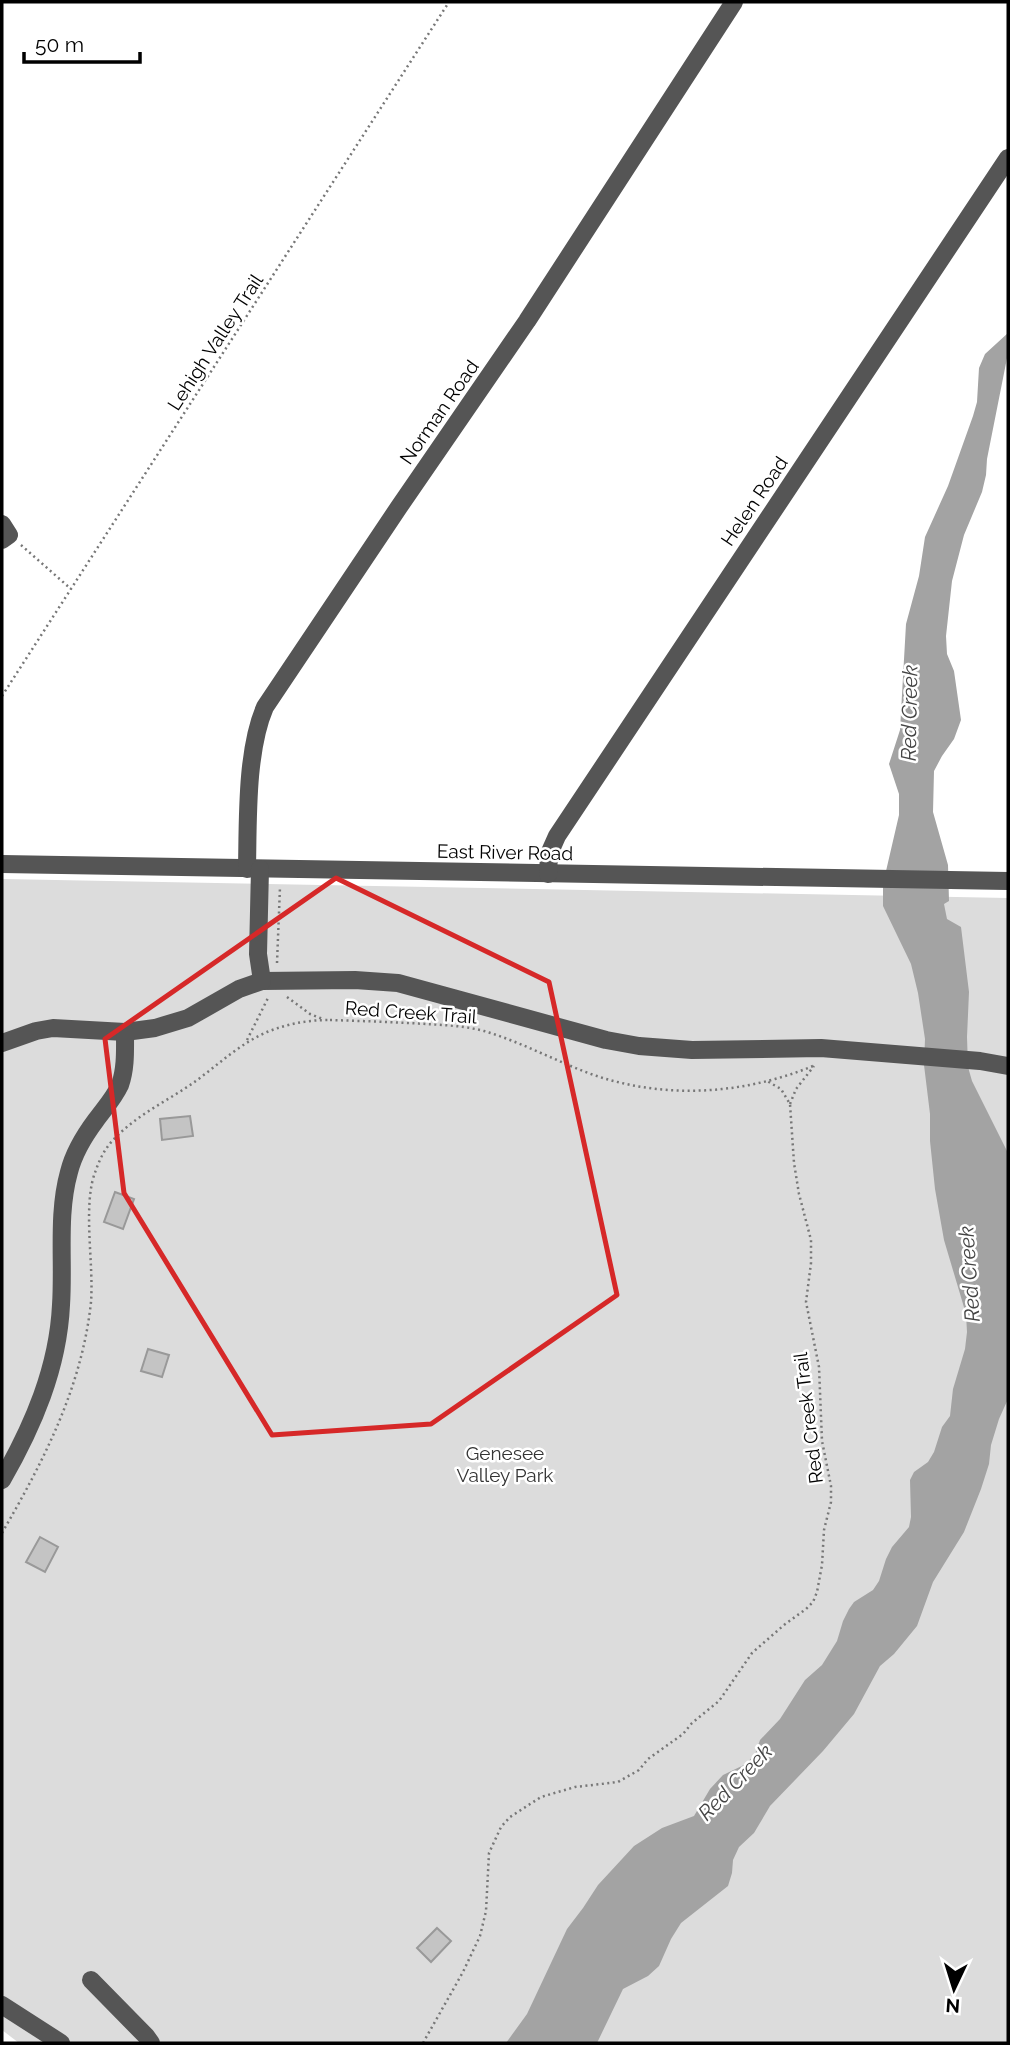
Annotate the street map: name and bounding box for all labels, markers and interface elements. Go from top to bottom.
scale bar [24,21,140,65]
text: 50 m [35,32,84,57]
street label: Lehigh Valley Trail [163,269,268,414]
street label: Norman Road [395,356,483,468]
street label: Helen Road [716,452,792,550]
water label: Red Creek [896,665,922,761]
street label: East River Road [437,840,573,864]
street label: Red Creek Trail [344,996,479,1028]
water label: Red Creek [953,1225,985,1323]
street label: Red Creek Trail [789,1350,827,1485]
park label: Genesee Valley Park [457,1442,553,1486]
water label: Red Creek [693,1739,777,1825]
north arrow [919,1954,989,2024]
text: N [945,1994,961,2017]

